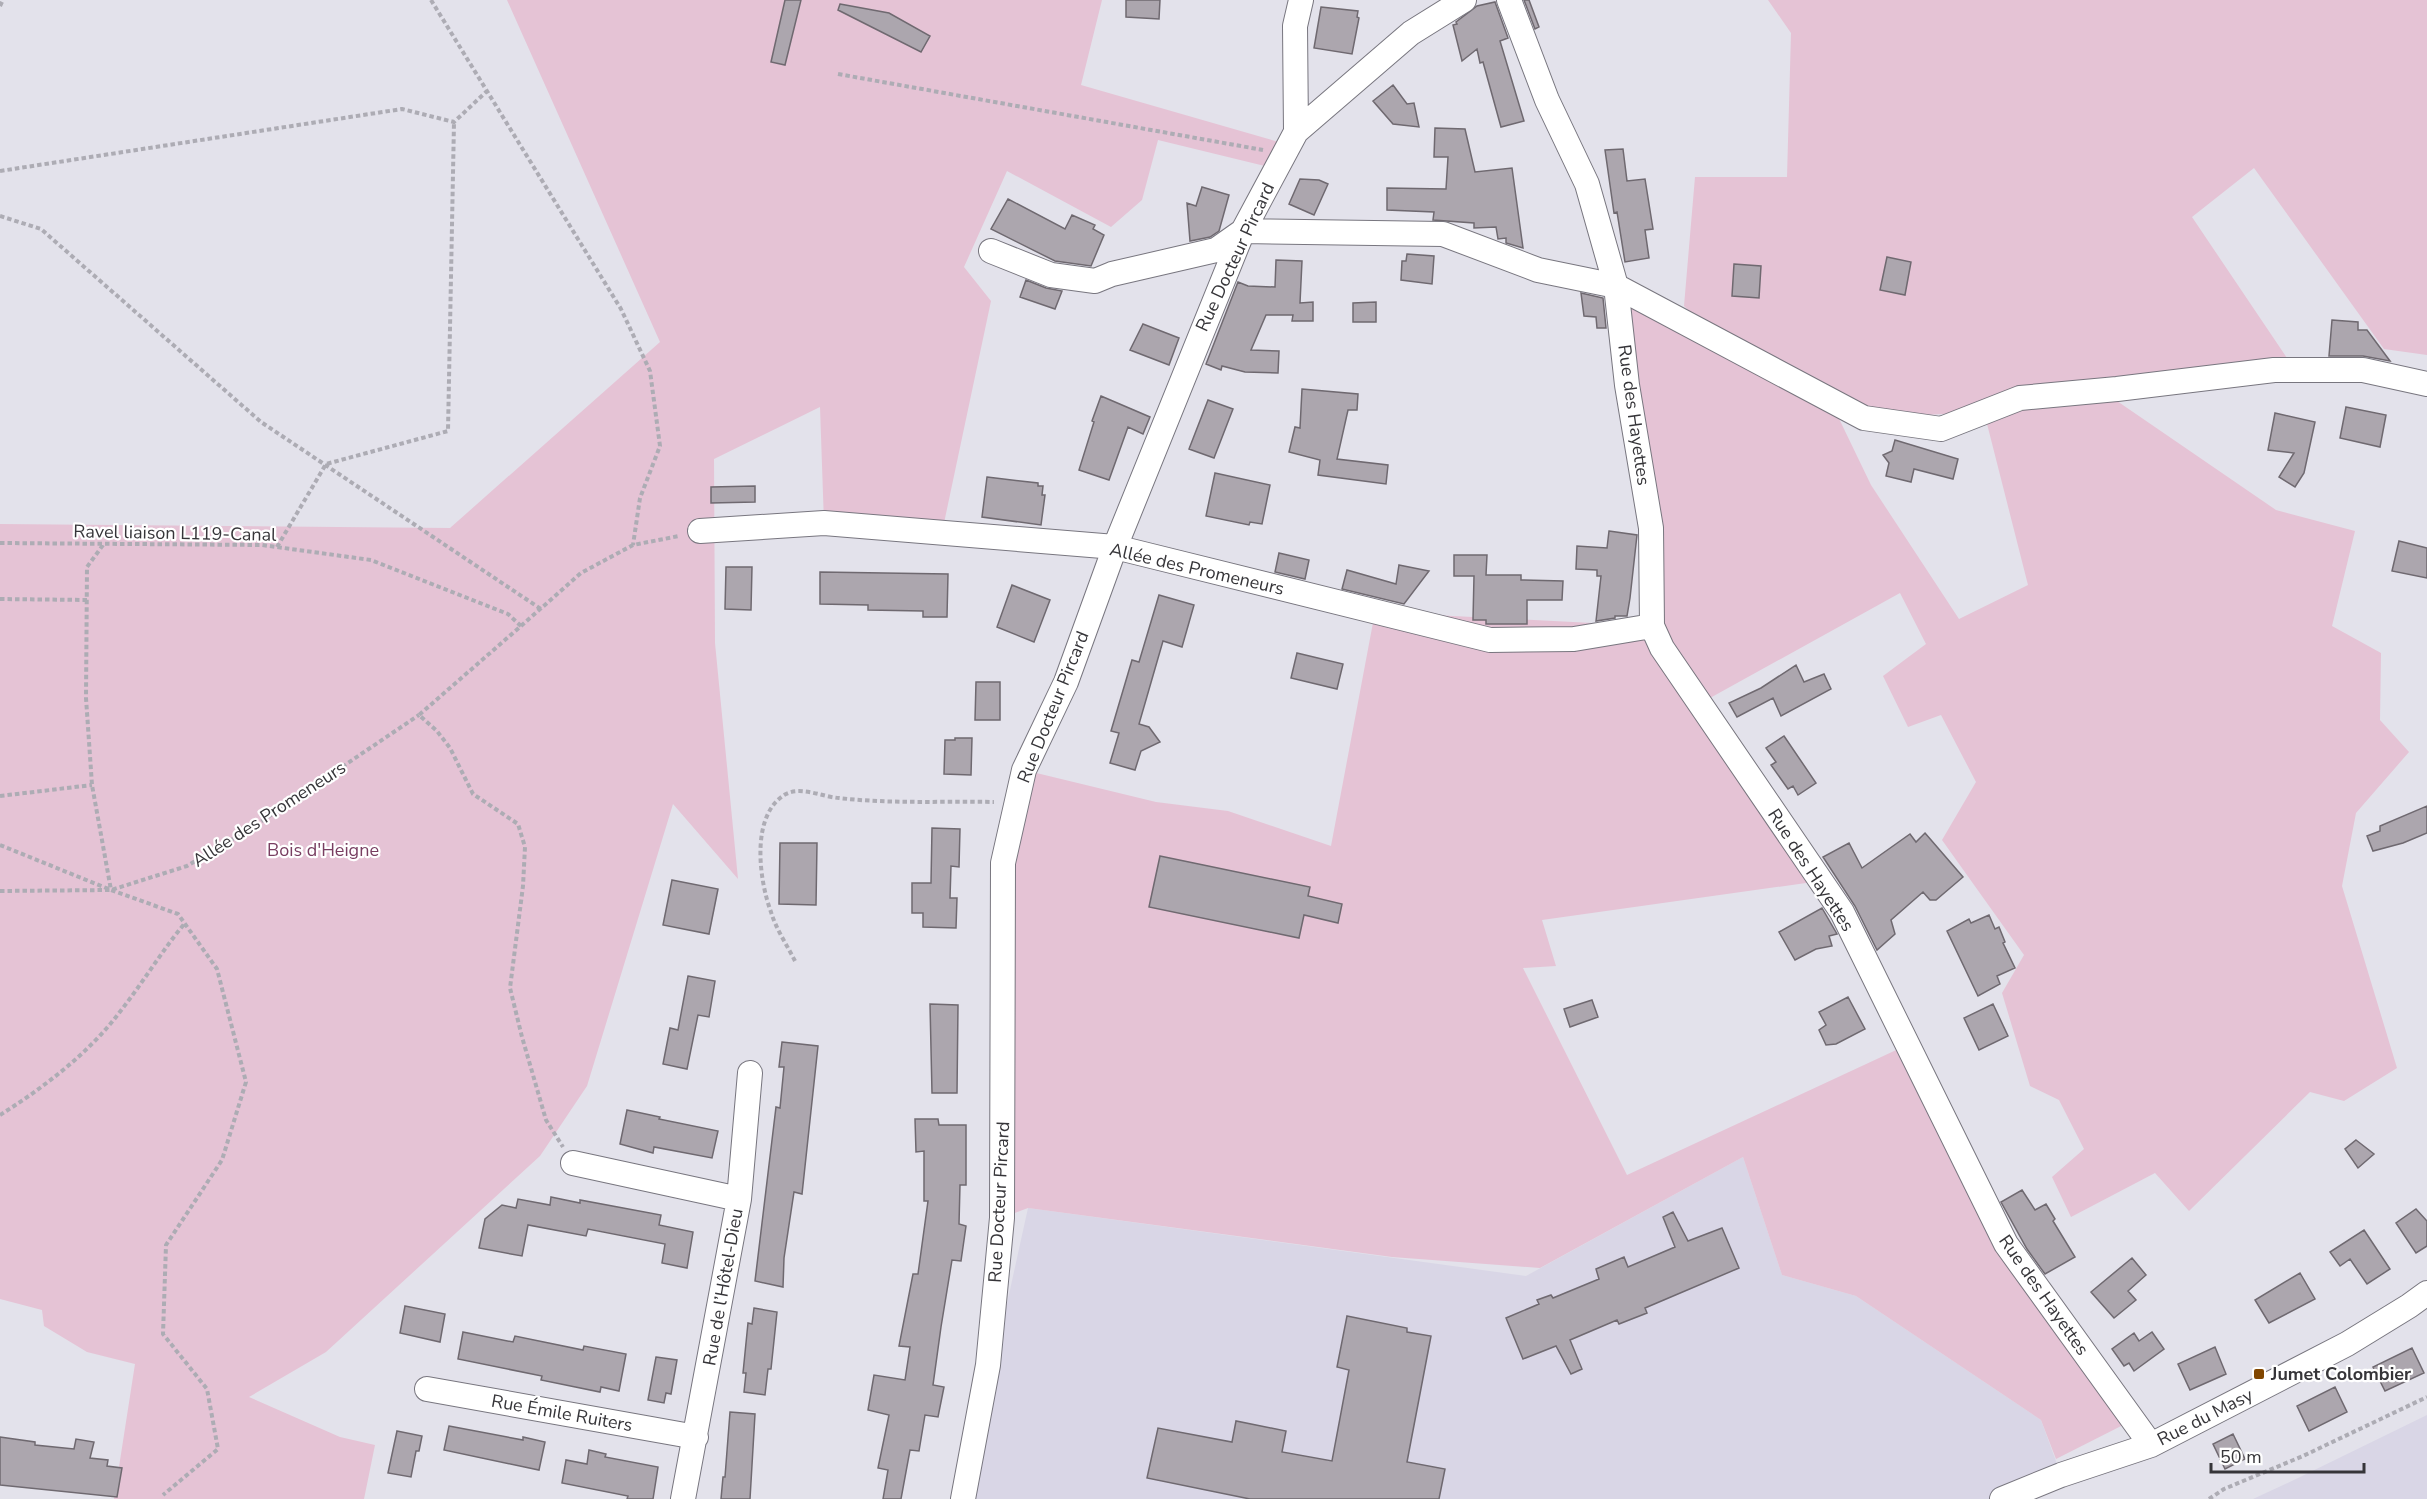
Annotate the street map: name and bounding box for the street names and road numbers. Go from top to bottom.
street label: Rue Docteur Pircard [1190,179,1280,335]
street label: Rue des Hayettes [1612,343,1656,487]
street label: Ravel liaison L119-Canal [73,519,277,547]
street label: Allée des Promeneurs [1107,537,1287,601]
street label: Rue Docteur Pircard [1012,628,1094,786]
street label: Allée des Promeneurs [188,755,350,873]
street label: Rue des Hayettes [1762,804,1860,936]
street label: Rue Docteur Pircard [983,1121,1015,1283]
street label: Rue de l’Hôtel-Dieu [697,1207,749,1367]
street label: Rue des Hayettes [1993,1230,2095,1360]
street label: Rue du Masy [2153,1382,2258,1451]
street label: Rue Émile Ruiters [490,1389,634,1437]

